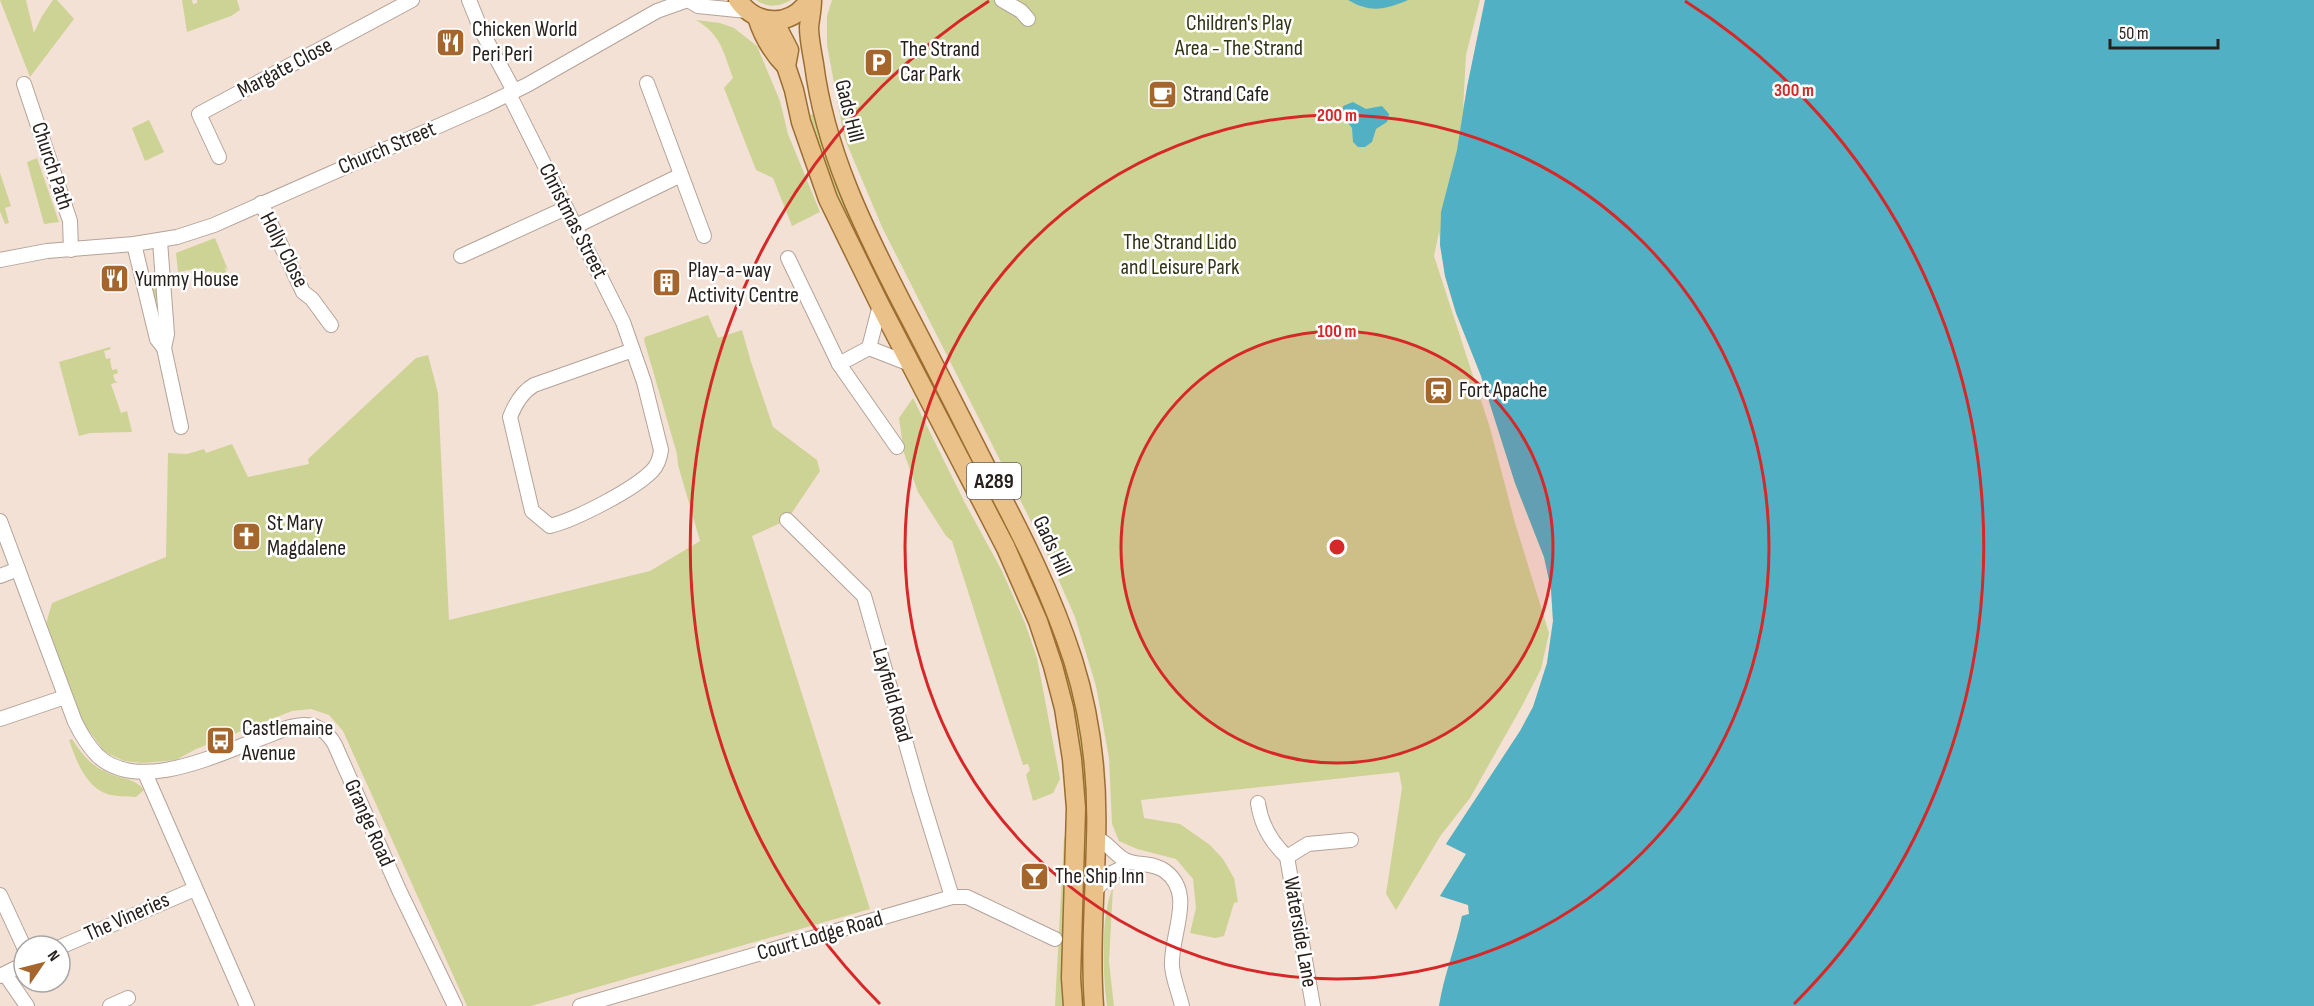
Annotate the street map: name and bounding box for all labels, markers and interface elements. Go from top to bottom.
park label: Children's Play Area - The Strand [1174,10,1303,62]
scale bar [2110,12,2218,50]
place label: Chicken World Peri Peri [472,16,577,68]
text: 50 m [2119,23,2149,44]
restaurant icon: Chicken World Peri Peri [435,26,467,58]
street label: Margate Close [233,32,337,104]
place label: The Strand Car Park [900,36,980,88]
parking icon: The Strand Car Park [863,46,895,78]
street label: Gads Hill [828,77,870,145]
cafe icon: Strand Cafe [1146,78,1178,110]
text: 300 m [1774,80,1814,101]
place label: Strand Cafe [1183,81,1269,108]
text: 200 m [1317,105,1357,126]
street label: Church Street [334,115,440,181]
street label: Church Path [25,119,79,213]
street label: Christmas Street [532,159,614,283]
street label: Holly Close [254,208,314,292]
park label: The Strand Lido and Leisure Park [1121,229,1240,281]
place label: Play-a-way Activity Centre [687,257,799,309]
restaurant icon: Yummy House [98,263,130,295]
place label: Yummy House [135,266,239,293]
building icon: Play-a-way Activity Centre [651,267,683,299]
text: 100 m [1318,321,1357,342]
station icon: Fort Apache [1422,374,1454,406]
place label: Fort Apache [1459,377,1547,404]
road number: A289 [967,463,1021,499]
place label: St Mary Magdalene [267,510,346,562]
street label: Gads Hill [1026,512,1078,580]
church icon: St Mary Magdalene [230,520,262,552]
centre of rings [1327,537,1347,557]
street label: Layfield Road [866,645,918,745]
place label: Castlemaine Avenue [241,715,333,767]
bus stop icon: Castlemaine Avenue [205,725,237,757]
street label: Grange Road [338,775,400,871]
bar icon: The Ship Inn [1018,860,1050,892]
place label: The Ship Inn [1055,863,1144,890]
street label: Waterside Lane [1277,875,1323,989]
street label: The Vineries [80,886,174,948]
street label: Court Lodge Road [754,905,886,967]
north arrow [12,934,72,994]
text: N [43,947,63,965]

